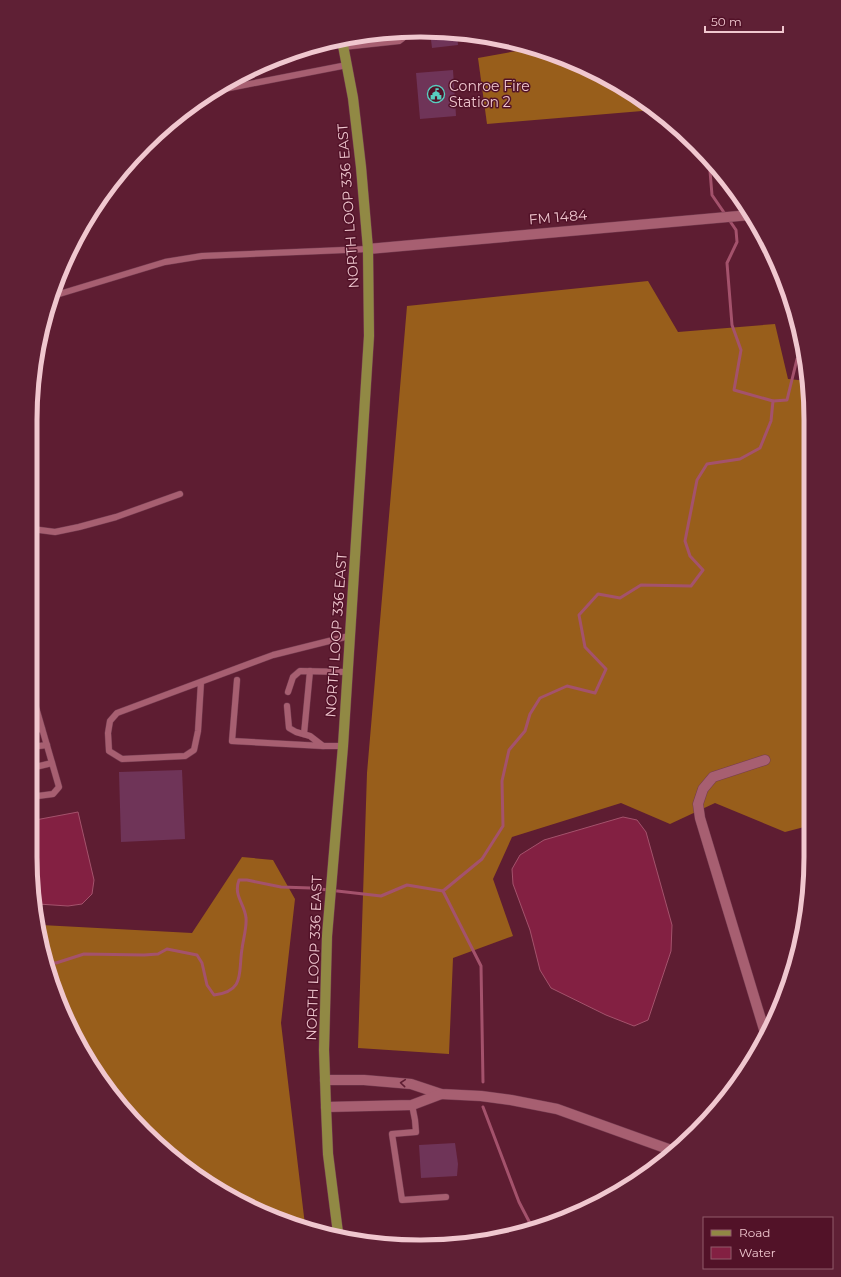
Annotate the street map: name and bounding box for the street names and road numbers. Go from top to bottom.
street label: NORTH LOOP 336 EAST [333,123,363,289]
street label: FM 1484 [528,205,589,229]
street label: NORTH LOOP 336 EAST [321,552,351,718]
street label: NORTH LOOP 336 EAST [302,875,326,1041]

